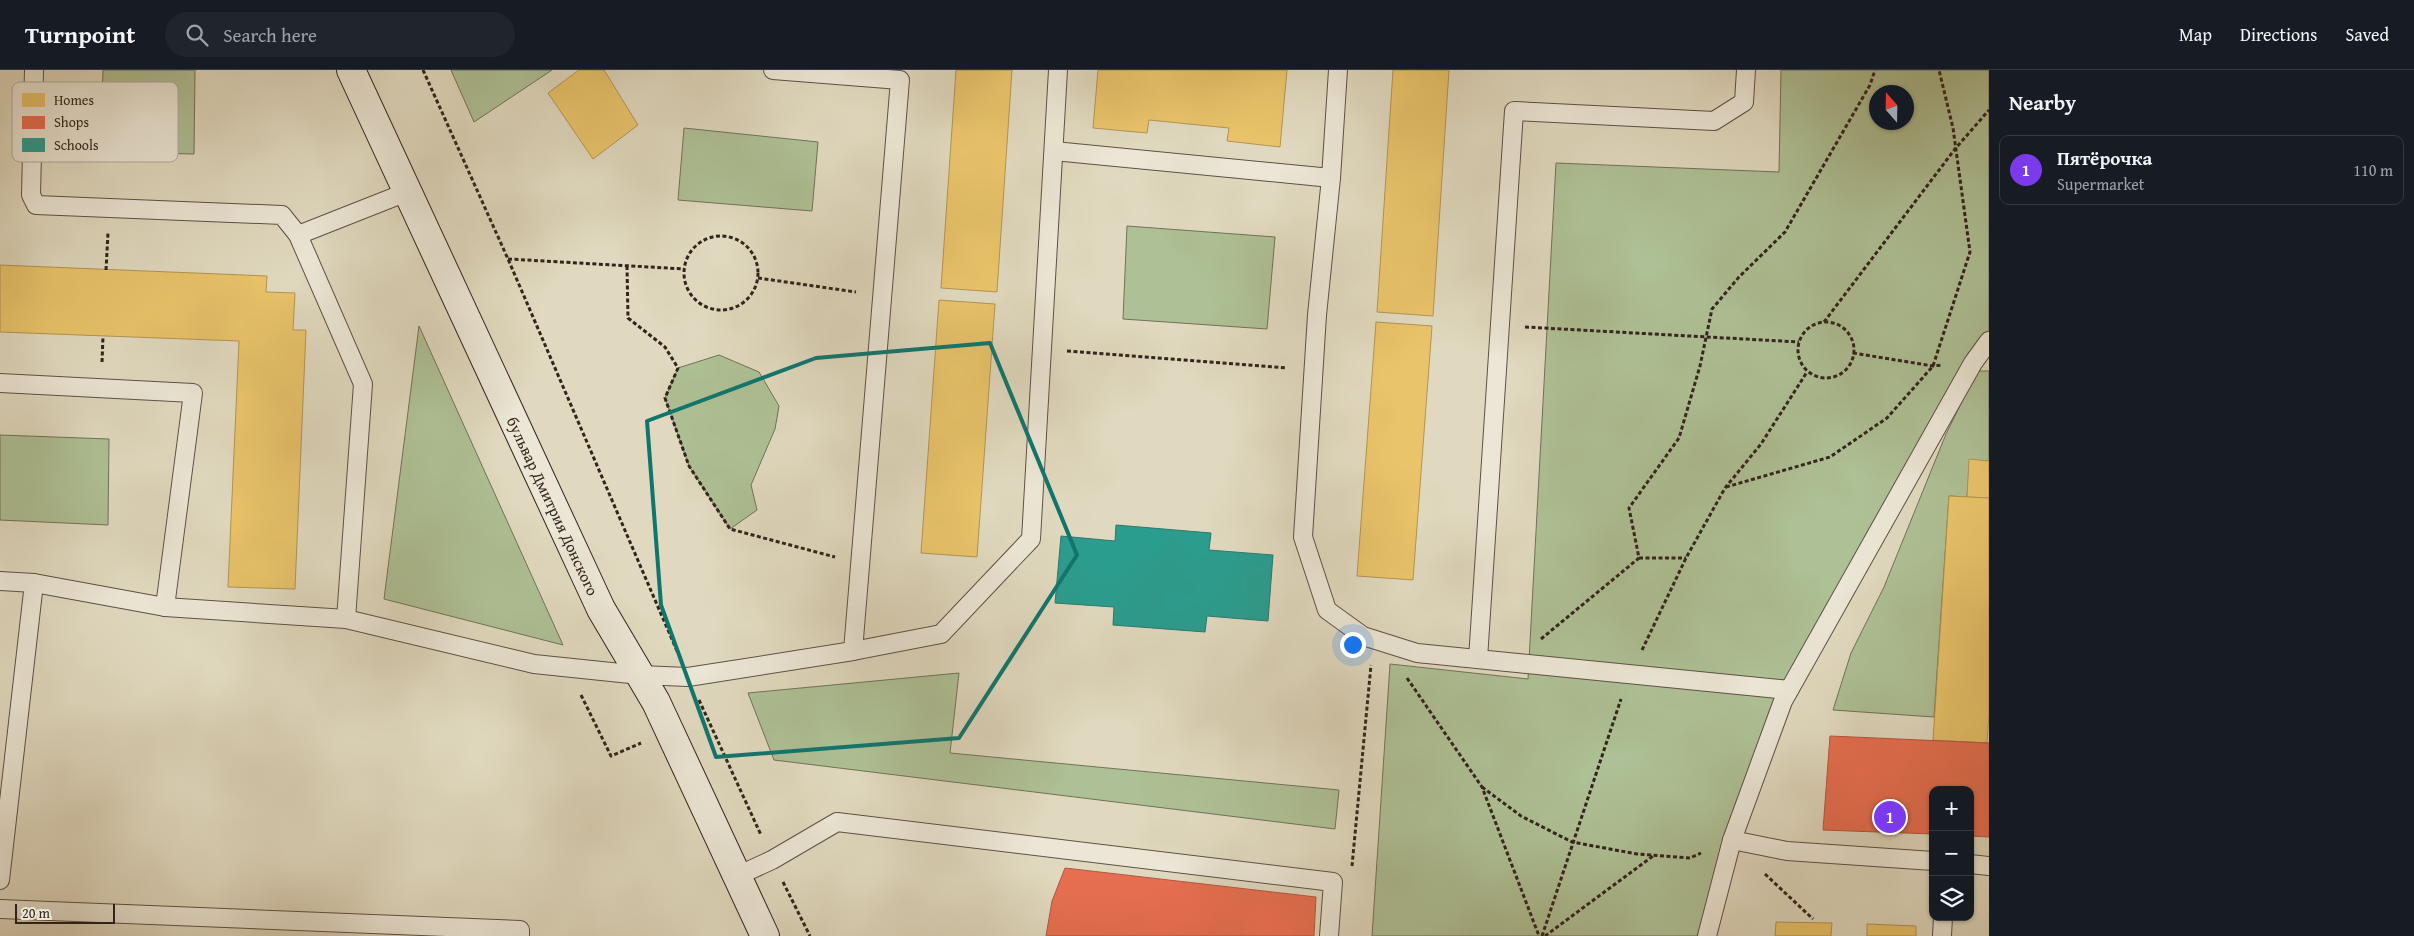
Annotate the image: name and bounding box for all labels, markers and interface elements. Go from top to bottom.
search box [165,12,515,57]
text: Turnpoint [25,17,135,52]
icon: search [183,21,211,49]
text: Search here [223,21,317,49]
text: Map [2179,21,2212,48]
text: Directions [2240,21,2317,48]
text: Saved [2345,21,2389,48]
legend [12,82,178,162]
north arrow [1869,85,1914,130]
text: Nearby [2009,87,2076,118]
text: Homes [54,90,94,110]
text: Shops [54,112,89,132]
text: Schools [54,135,98,155]
text: Пятёрочка [2057,144,2152,172]
text: 1 [2022,158,2030,182]
text: 110 m [2353,158,2393,182]
text: Supermarket [2057,172,2144,196]
street label: бульвар Дмитрия Донского [501,412,605,600]
your location [1340,632,1366,658]
map controls [1929,786,1974,921]
button: + [1929,786,1974,831]
pin: 1 [1874,798,1906,836]
button: − [1929,831,1974,876]
button: layers [1929,876,1974,921]
scale bar [15,901,115,924]
text: 20 m [22,903,50,923]

